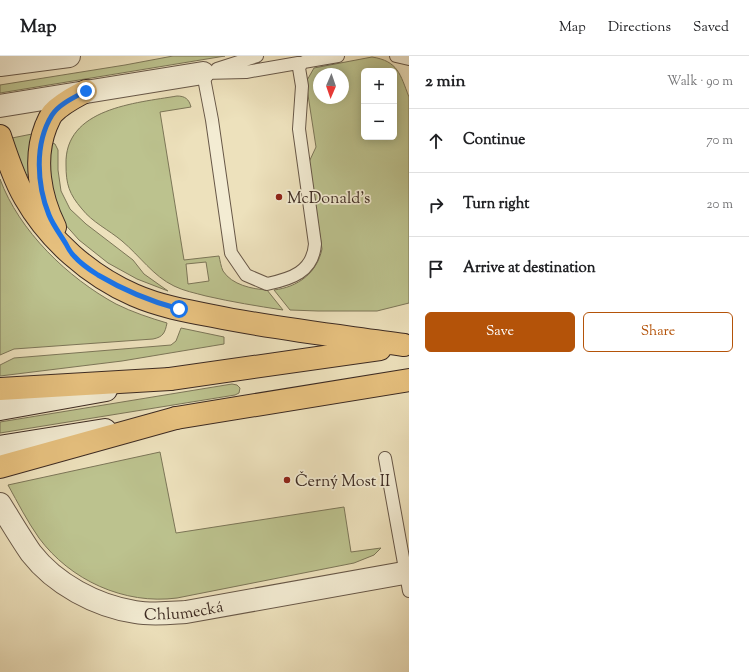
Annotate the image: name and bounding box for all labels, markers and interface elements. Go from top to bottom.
text: Map [20,14,57,41]
text: Map [559,18,586,38]
text: Directions [608,18,671,38]
text: Saved [693,18,729,38]
north arrow [313,68,349,104]
map controls [361,68,397,140]
button: + [361,68,397,104]
text: 2 min [425,70,466,94]
text: Walk · 90 m [667,73,733,91]
route end [77,82,95,100]
button: − [361,104,397,140]
icon: ahead [425,130,447,152]
text: Continue [463,130,525,151]
text: 70 m [706,132,733,150]
place label: McDonald's [287,188,370,211]
marker: McDonald's [274,192,284,202]
icon: right [425,194,447,216]
text: Turn right [463,194,529,215]
text: 20 m [707,196,733,214]
icon: arrive [425,258,447,280]
text: Arrive at destination [463,258,596,279]
route start [170,300,188,318]
button: Save [425,312,575,352]
button: Share [583,312,733,352]
place label: Černý Most II [295,471,390,494]
marker: Černý Most II [282,475,292,485]
street label: Chlumecká [143,596,226,628]

